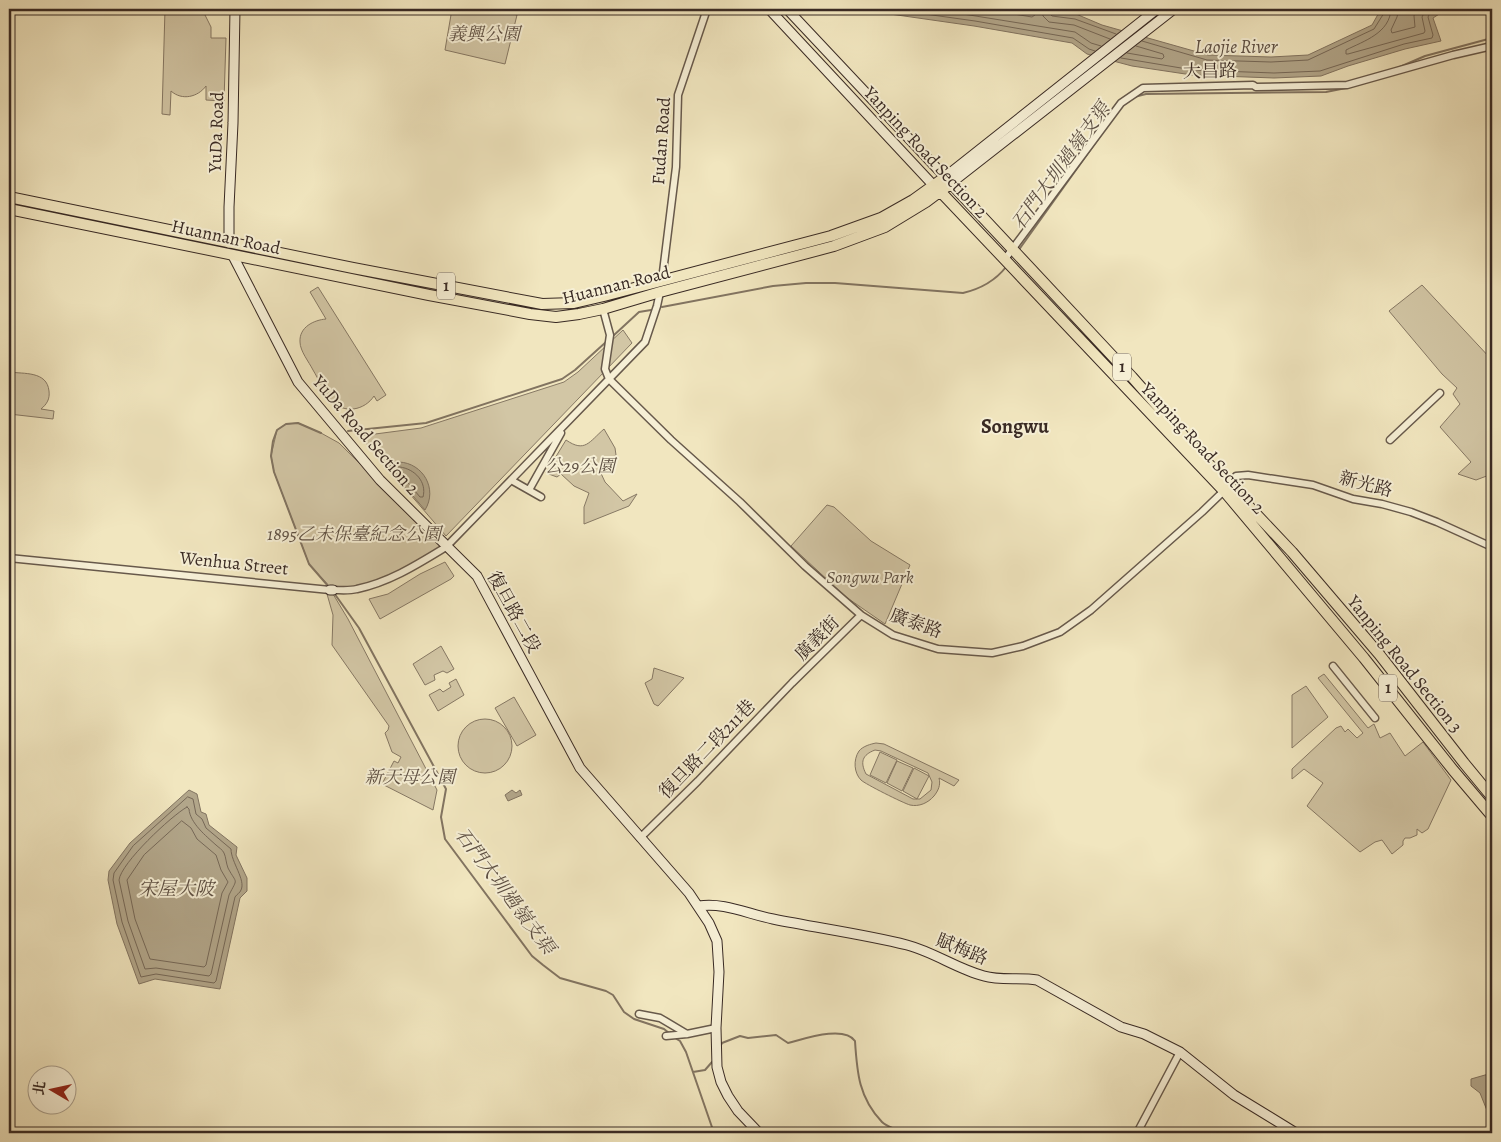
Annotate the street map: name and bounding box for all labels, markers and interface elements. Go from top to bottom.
park label: 義興公園 [448,22,523,46]
water label: Laojie River [1195,34,1279,60]
street label: 大昌路 [1183,59,1237,83]
street label: Yanping Road Section 2 [858,80,994,223]
street label: YuDa Road [203,91,229,174]
water label: 石門大圳過嶺支渠 [1006,94,1118,235]
street label: Fudan Road [646,96,676,186]
street label: Huannan Road [169,214,283,260]
street label: Huannan Road [559,260,673,310]
road number: 1 [437,272,455,300]
road number: 1 [1113,354,1131,381]
street label: YuDa Road Section 2 [307,369,425,500]
street label: Yanping Road Section 2 [1135,376,1271,519]
district label: Songwu [981,413,1049,440]
park label: 公29公園 [545,454,618,478]
street label: 新光路 [1337,465,1395,503]
park label: 1895乙未保臺紀念公園 [267,522,444,546]
street label: Wenhua Street [178,545,289,581]
park label: Songwu Park [826,565,914,589]
street label: 復旦路二段 [482,567,546,657]
street label: Yanping Road Section 3 [1341,589,1468,738]
street label: 廣泰路 [887,602,945,644]
street label: 廣義街 [789,610,845,666]
road number: 1 [1379,674,1397,701]
street label: 復旦路二段211巷 [654,694,760,804]
park label: 新天母公園 [365,765,458,789]
water label: 石門大圳過嶺支渠 [449,822,563,962]
water label: 宋屋大陂 [138,876,217,902]
street label: 賦梅路 [932,928,992,970]
north arrow [28,1064,78,1114]
text: 北 [29,1080,50,1096]

